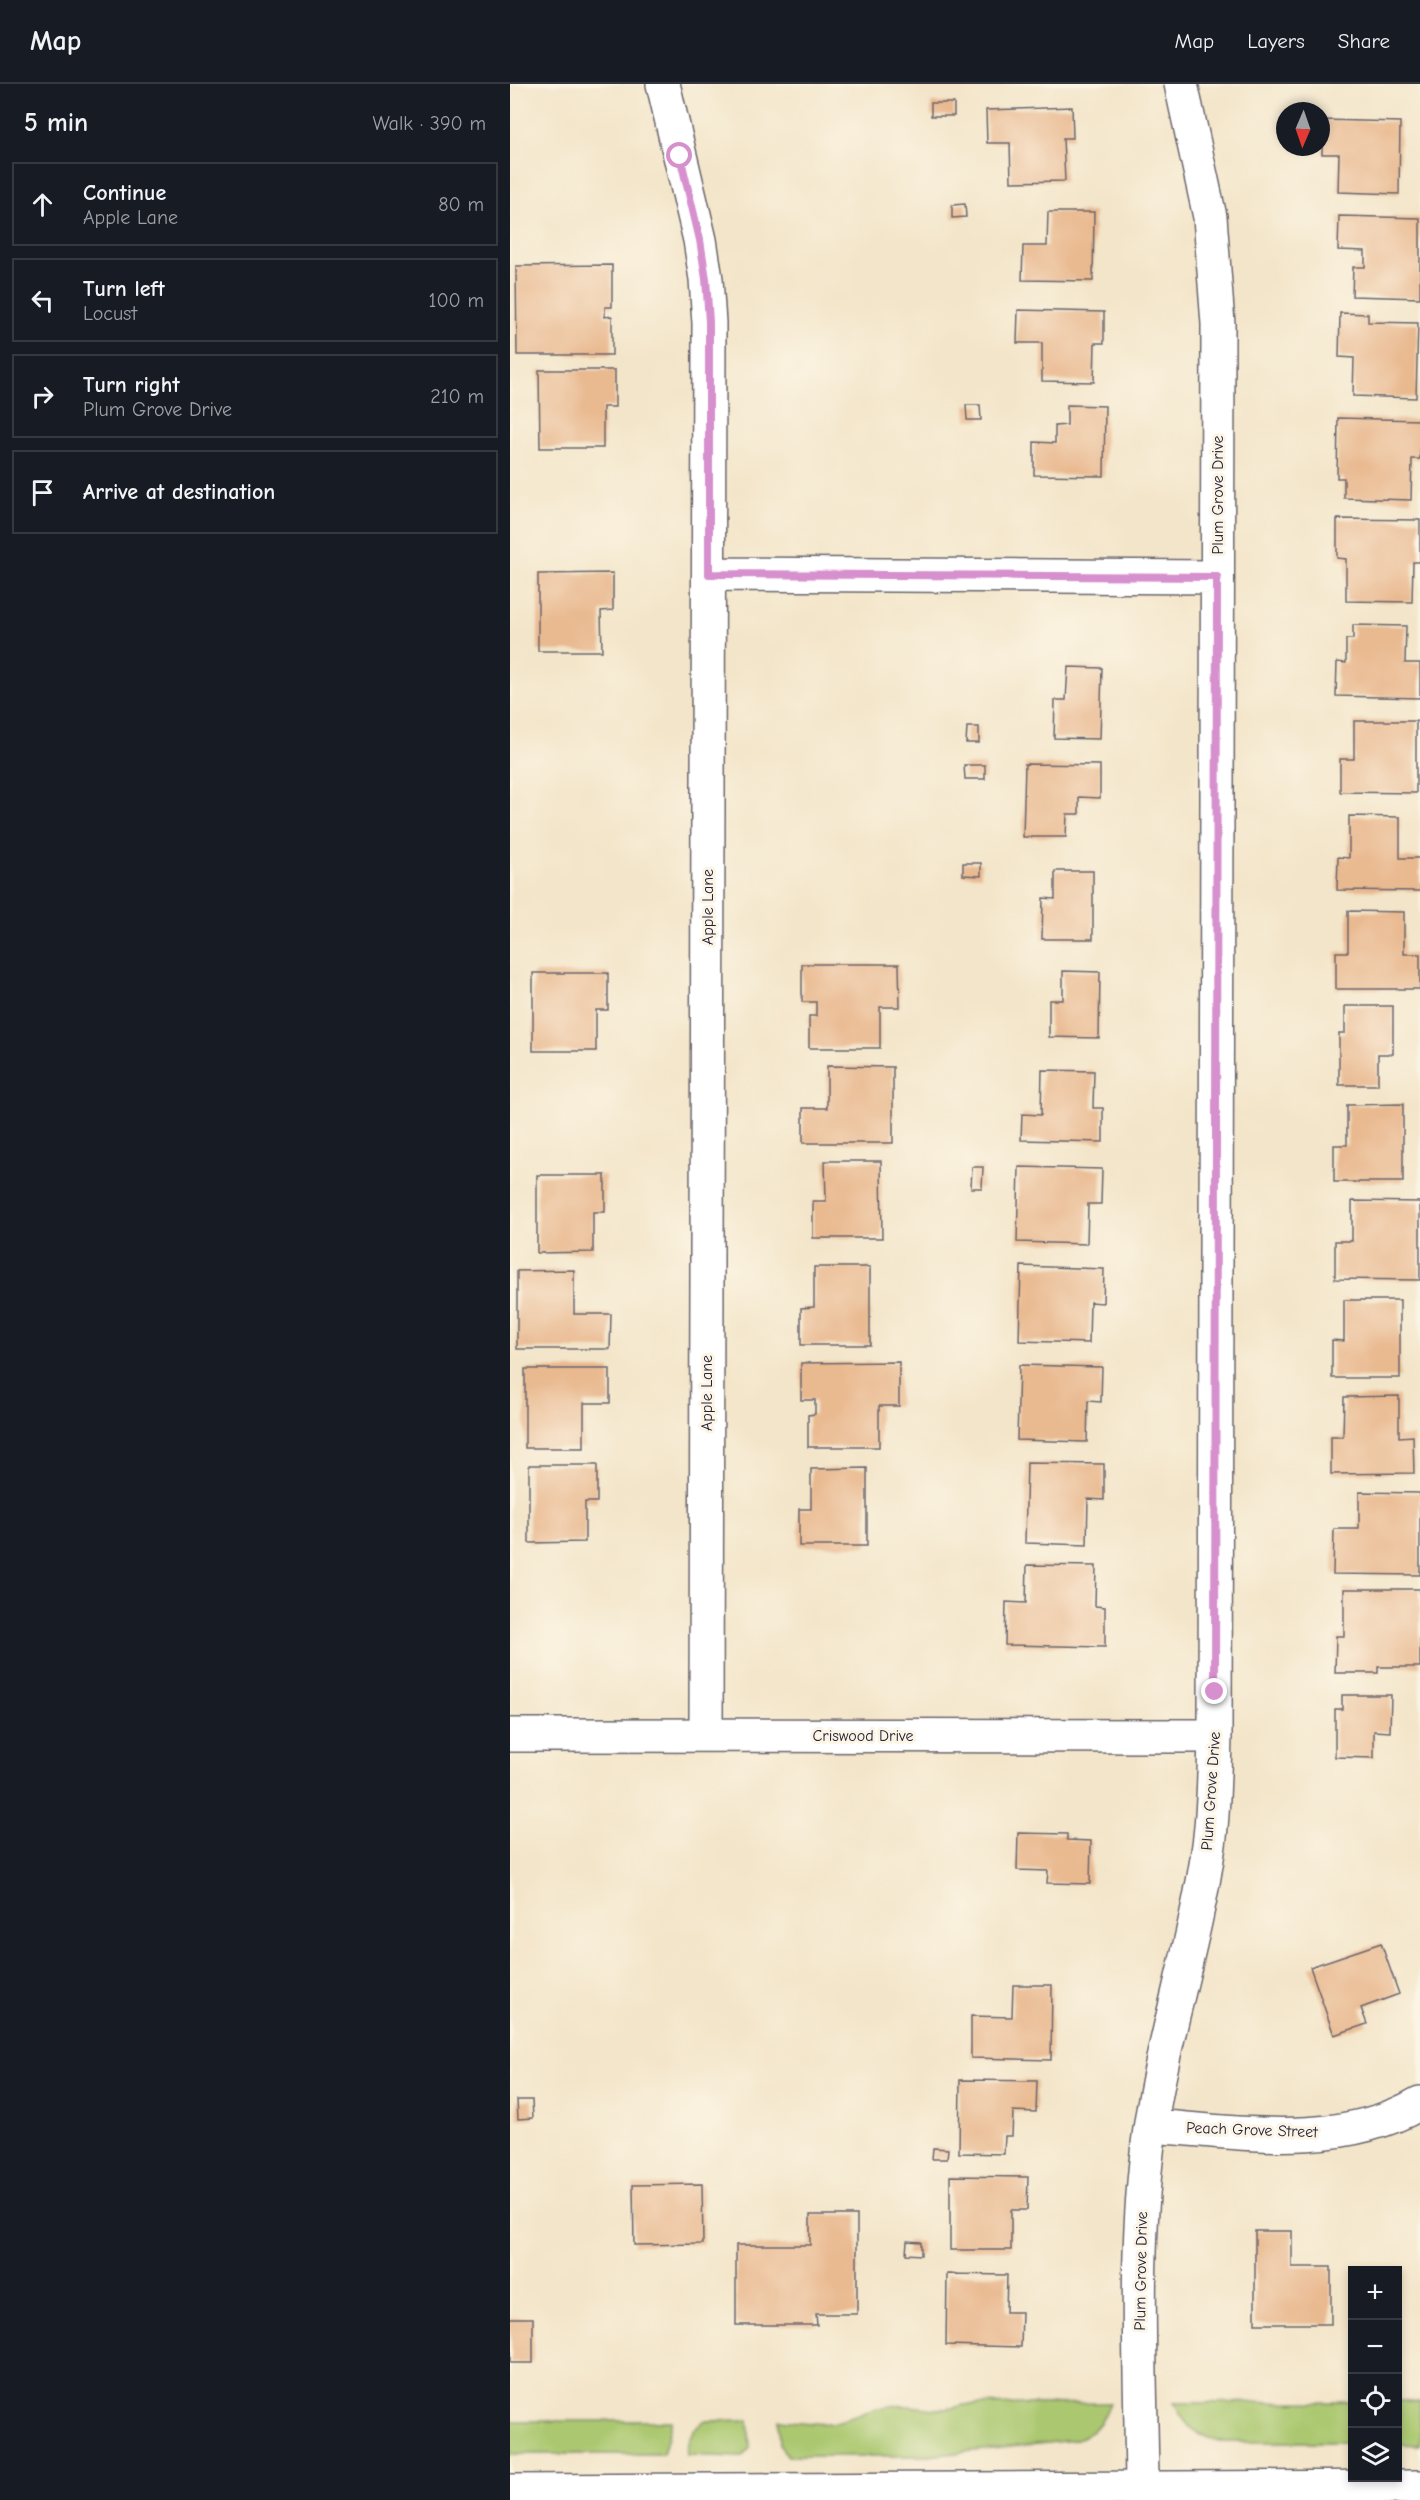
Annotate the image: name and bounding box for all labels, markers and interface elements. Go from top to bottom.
text: Map [30,25,81,57]
text: Map [1175,29,1214,53]
text: Layers [1247,29,1305,53]
text: Share [1338,29,1390,53]
north arrow [1276,102,1330,156]
text: 5 min [24,108,88,138]
text: Walk · 390 m [373,112,486,135]
route start [666,142,692,168]
text: Continue [83,180,166,206]
icon: ahead [26,188,59,221]
text: 80 m [438,193,484,216]
text: Apple Lane [83,206,178,229]
text: Turn left [83,276,165,302]
icon: left [26,284,59,317]
text: 100 m [429,289,484,312]
text: Locust [83,302,137,325]
text: Turn right [83,372,180,398]
icon: right [26,380,59,413]
text: 210 m [430,385,484,408]
text: Plum Grove Drive [83,398,232,421]
street label: Plum Grove Drive [1209,435,1227,555]
icon: arrive [26,476,59,509]
text: Arrive at destination [83,479,275,505]
street label: Apple Lane [699,869,717,945]
street label: Apple Lane [698,1355,716,1431]
route end [1201,1678,1227,1704]
street label: Criswood Drive [813,1727,913,1745]
street label: Plum Grove Drive [1198,1731,1224,1851]
street label: Peach Grove Street [1186,2119,1319,2141]
street label: Plum Grove Drive [1131,2211,1151,2331]
map controls [1348,2266,1402,2482]
button: + [1348,2266,1402,2320]
button: − [1348,2320,1402,2374]
button: locate [1348,2374,1402,2428]
button: layers [1348,2428,1402,2482]

